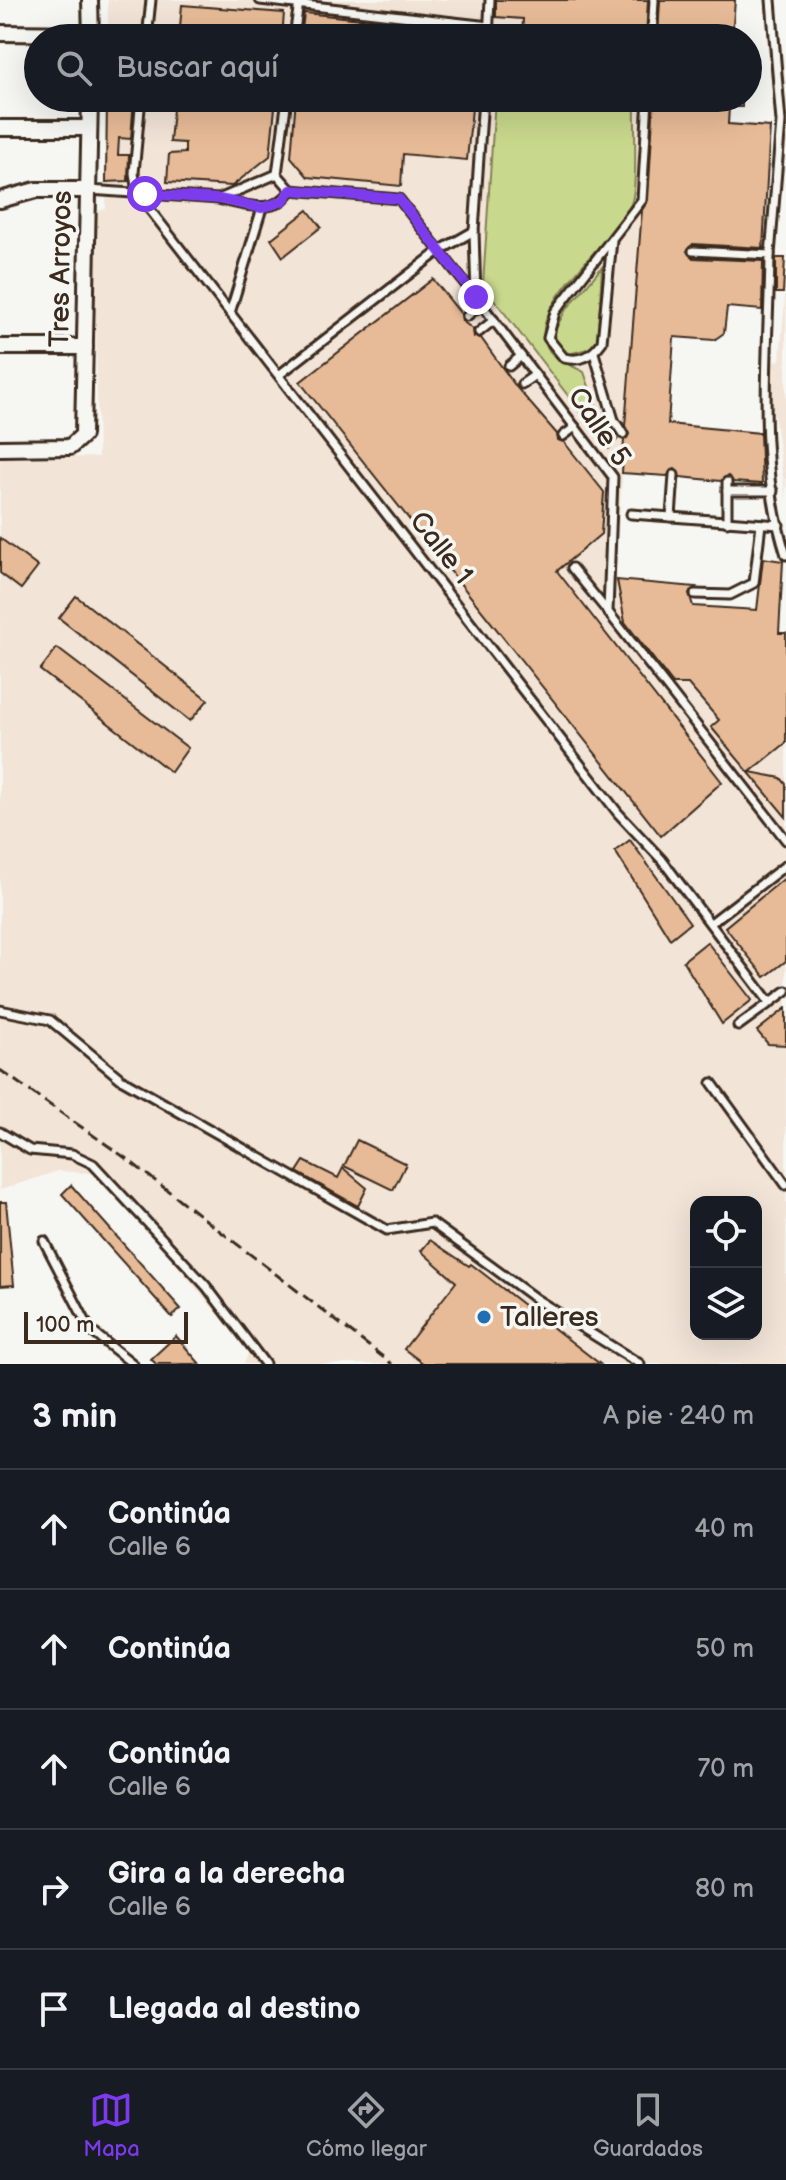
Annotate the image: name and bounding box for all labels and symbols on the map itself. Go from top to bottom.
route start [127,176,163,212]
street label: Tres Arroyos [43,190,79,348]
route end [458,279,494,315]
street label: Calle 5 [561,381,637,473]
street label: Calle 1 [402,505,480,591]
place label: Talleres [500,1301,599,1334]
scale bar [24,1308,188,1344]
marker: Talleres [475,1308,493,1326]

